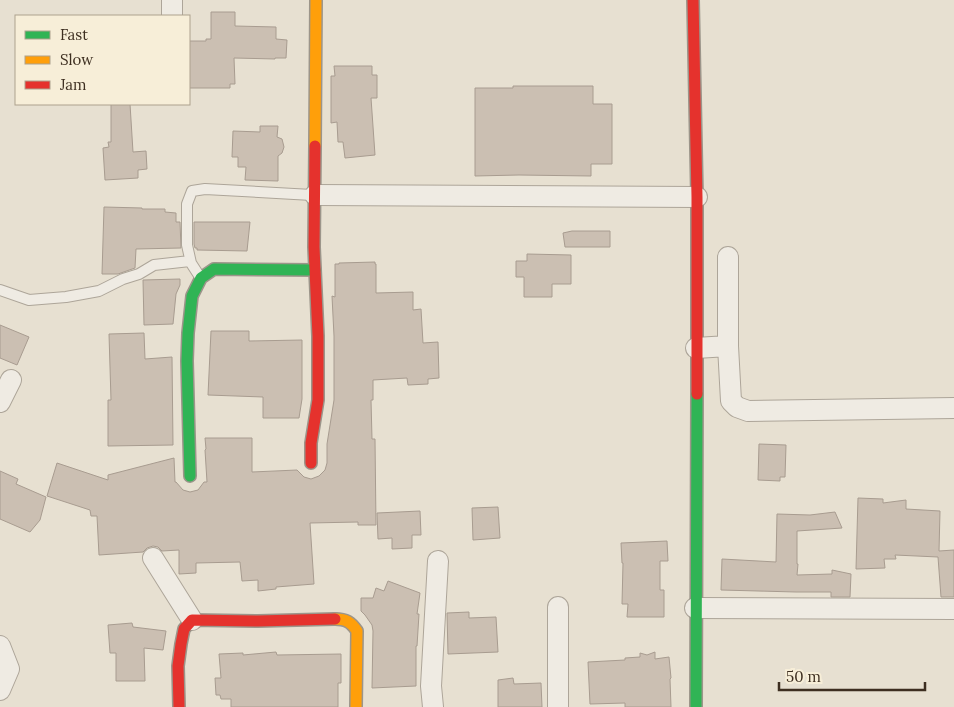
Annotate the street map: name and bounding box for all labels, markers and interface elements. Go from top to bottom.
legend [15,15,190,105]
text: Fast [60,25,88,44]
text: Slow [60,50,93,69]
text: Jam [59,75,87,94]
scale bar [779,660,925,692]
text: 50 m [786,667,821,686]

